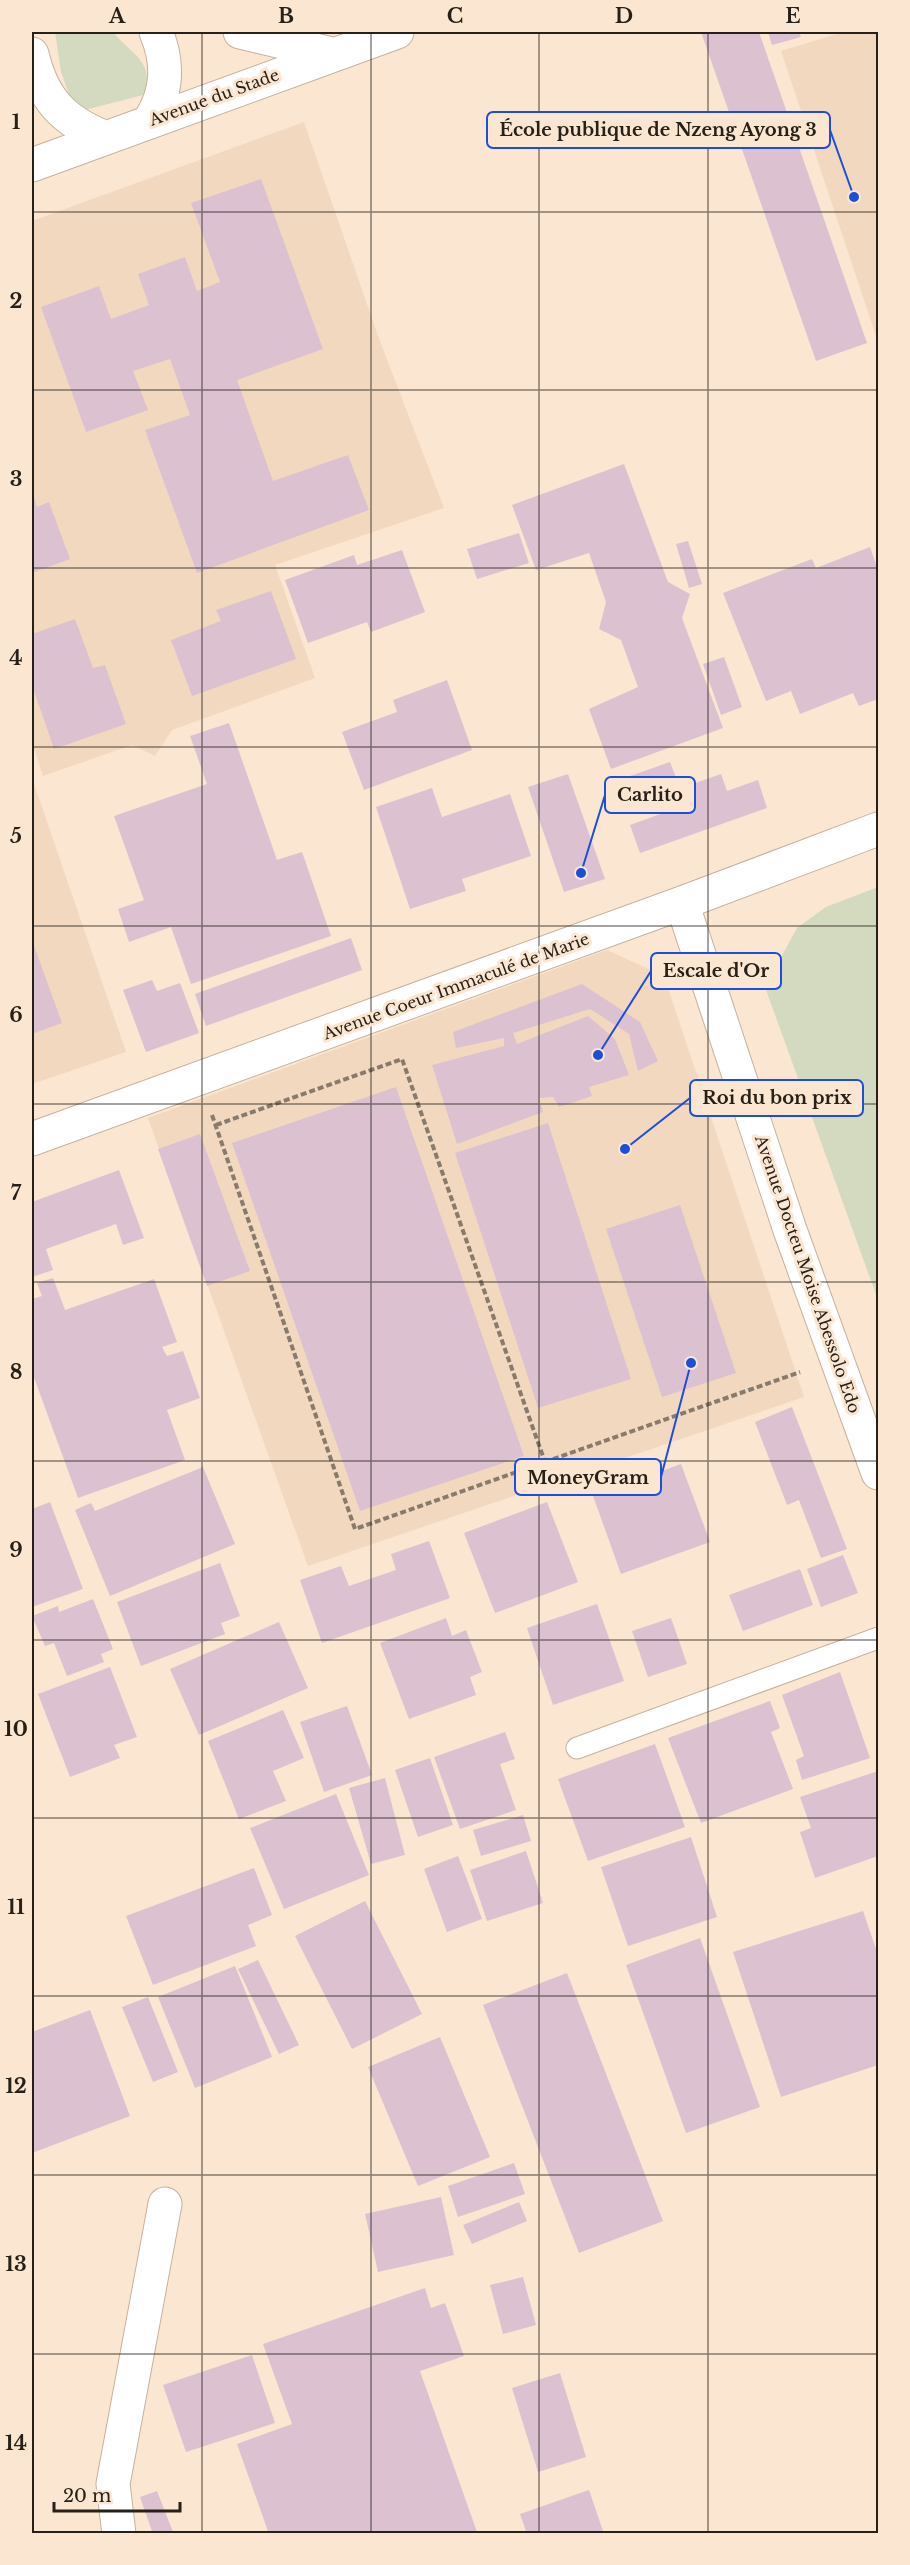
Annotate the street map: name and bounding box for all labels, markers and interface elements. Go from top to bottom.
text: A [108,4,126,28]
text: B [278,4,294,28]
text: C [447,4,463,28]
text: D [615,4,633,28]
text: E [785,4,801,28]
street label: Avenue du Stade [145,64,282,130]
text: 1 [12,110,21,134]
callout: École publique de Nzeng Ayong 3 [487,112,830,148]
text: École publique de Nzeng Ayong 3 [499,118,817,141]
text: 2 [9,289,23,313]
text: 3 [10,467,22,491]
text: 4 [9,646,23,670]
callout: Carlito [605,777,695,813]
text: Carlito [617,784,683,806]
text: 5 [10,824,22,848]
street label: Avenue Coeur Immaculé de Marie [319,928,592,1044]
callout: Escale d'Or [651,953,781,989]
text: Escale d'Or [663,960,769,982]
text: 6 [9,1003,23,1027]
callout: Roi du bon prix [690,1080,863,1116]
text: Roi du bon prix [702,1087,852,1109]
street label: Avenue Docteu Moise Abessolo Edo [751,1131,865,1416]
text: 7 [11,1181,22,1205]
text: 8 [10,1360,22,1384]
callout: MoneyGram [515,1459,661,1495]
text: MoneyGram [527,1467,649,1489]
text: 9 [9,1538,23,1562]
text: 10 [4,1717,28,1741]
text: 11 [7,1895,25,1919]
text: 12 [5,2074,27,2098]
text: 13 [5,2252,27,2276]
text: 14 [5,2431,27,2455]
scale bar [54,2475,180,2513]
text: 20 m [63,2485,111,2507]

